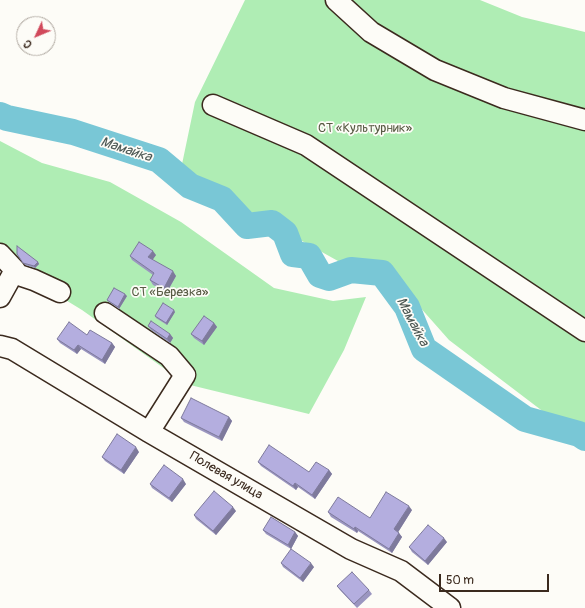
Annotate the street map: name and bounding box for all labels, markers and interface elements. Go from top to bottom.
north arrow [16,16,56,56]
text: С [21,37,35,51]
park label: СТ «Культурник» [318,121,412,137]
water label: Мамайка [98,134,154,166]
park label: СТ «Березка» [132,285,208,301]
water label: Мамайка [392,295,432,349]
street label: Полевая улица [187,449,265,503]
scale bar [441,566,551,592]
text: 50 m [446,573,474,588]

